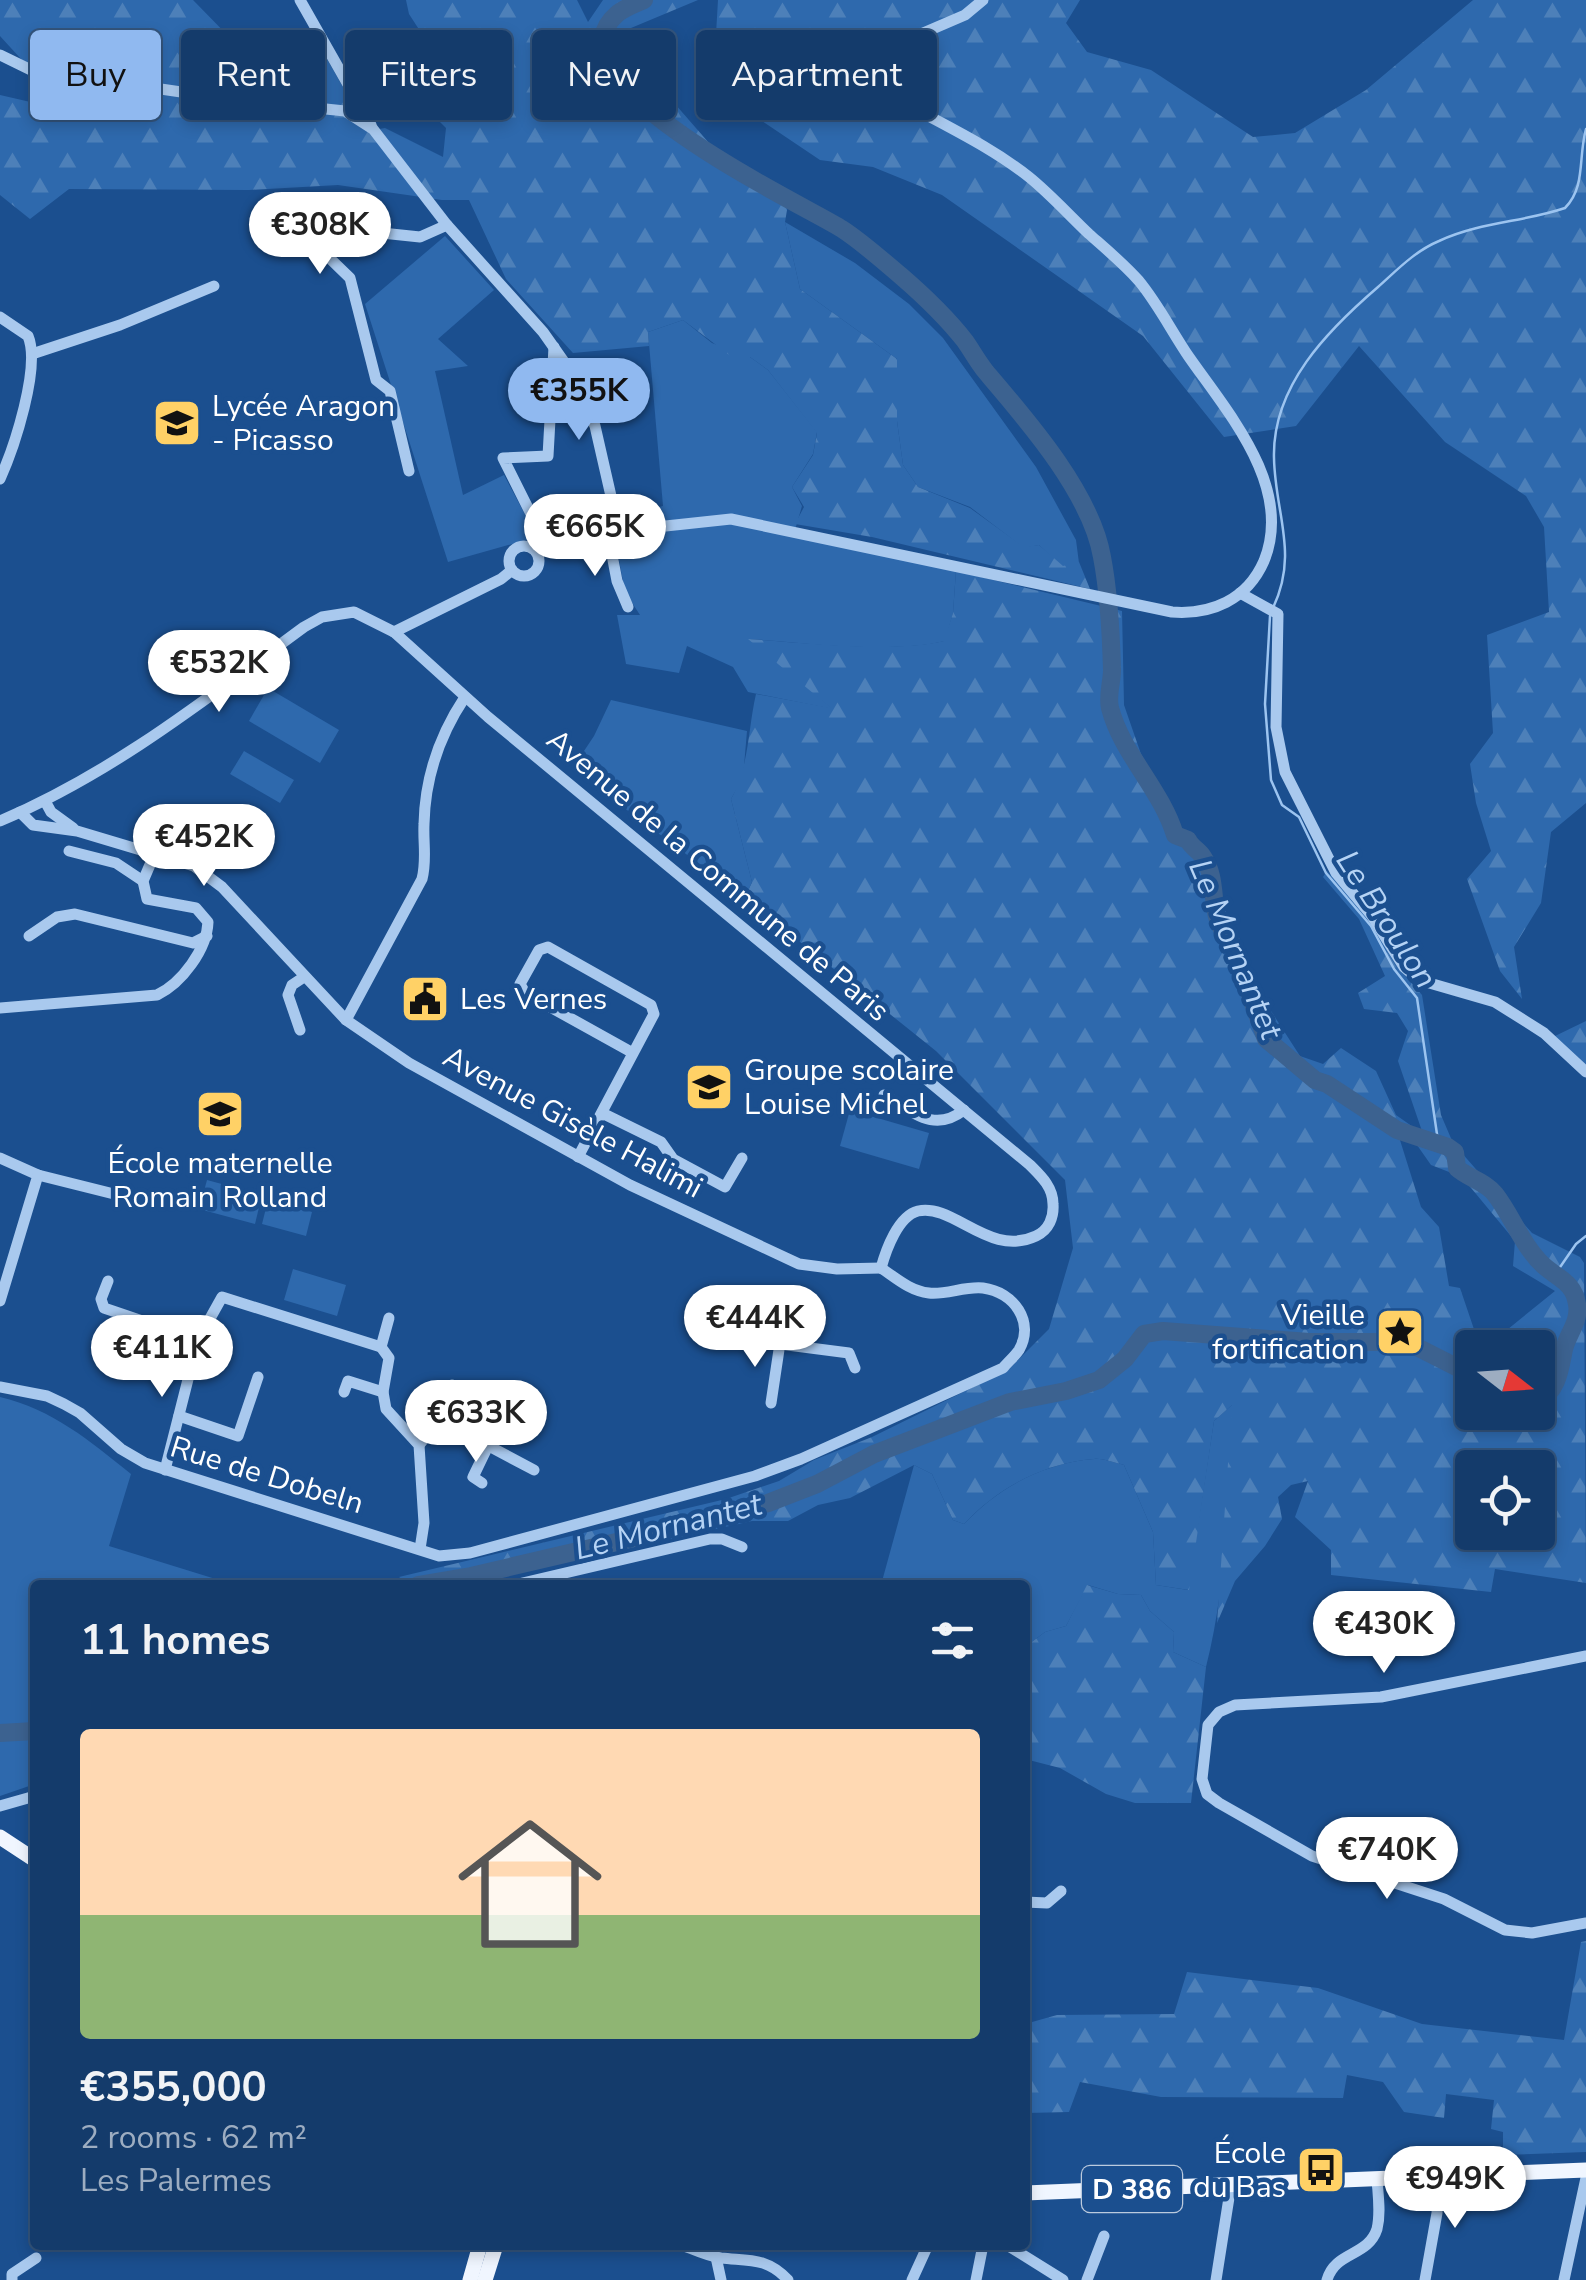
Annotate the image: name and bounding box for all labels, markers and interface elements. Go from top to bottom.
chip: Buy [30,30,161,120]
chip: Rent [181,30,325,120]
chip: Filters [345,30,512,120]
chip: New [532,30,676,120]
chip: Apartment [696,30,937,120]
pin: €308K [250,192,390,277]
text: €308K [271,203,369,246]
pin: €355K [509,358,649,443]
text: €355K [530,369,628,412]
place label: Lycée Aragon - Picasso [212,386,395,461]
school or university icon: Lycée Aragon - Picasso [151,397,203,449]
pin: €665K [525,494,665,579]
text: €665K [546,505,644,548]
pin: €532K [149,630,289,715]
text: €532K [170,641,268,684]
street label: Avenue de la Commune de Paris [538,720,898,1031]
pin: €452K [134,804,274,889]
text: €452K [155,815,253,858]
water label: Le Broulon [1326,842,1447,997]
water label: Le Mornantet [1178,853,1293,1047]
public building icon: Les Vernes [399,973,451,1025]
place label: Les Vernes [460,979,607,1020]
street label: Avenue Gisèle Halimi [436,1037,710,1208]
place label: Groupe scolaire Louise Michel [744,1050,954,1125]
school or university icon: Groupe scolaire Louise Michel [683,1061,735,1113]
school or university icon: École maternelle Romain Rolland [194,1088,246,1140]
place label: École maternelle Romain Rolland [107,1143,333,1218]
pin: €444K [685,1285,825,1370]
place label: Vieille fortification [1212,1295,1365,1370]
text: €444K [706,1296,804,1339]
place icon: Vieille fortification [1374,1306,1426,1358]
pin: €411K [92,1315,232,1400]
text: €411K [113,1326,211,1369]
north arrow [1455,1330,1555,1430]
map controls [1455,1330,1555,1550]
pin: €633K [406,1380,546,1465]
text: €633K [427,1391,525,1434]
street label: Rue de Dobeln [165,1427,369,1524]
button: locate [1455,1450,1555,1550]
water label: Le Mornantet [570,1482,767,1571]
pin: €430K [1314,1591,1454,1676]
text: €430K [1335,1602,1433,1645]
text: 11 homes [80,1612,271,1669]
icon: filters [925,1613,980,1668]
icon: home [440,1794,620,1974]
pin: €740K [1317,1817,1457,1902]
text: €740K [1338,1828,1436,1871]
text: €355,000 [80,2059,267,2116]
text: 2 rooms · 62 m² [80,2116,307,2159]
place label: École du Bas [1193,2133,1286,2208]
bus stop icon: École du Bas [1295,2144,1347,2196]
pin: €949K [1385,2146,1525,2231]
text: €949K [1406,2157,1504,2200]
text: Les Palermes [80,2159,272,2202]
road number: D 386 [1082,2166,1182,2212]

